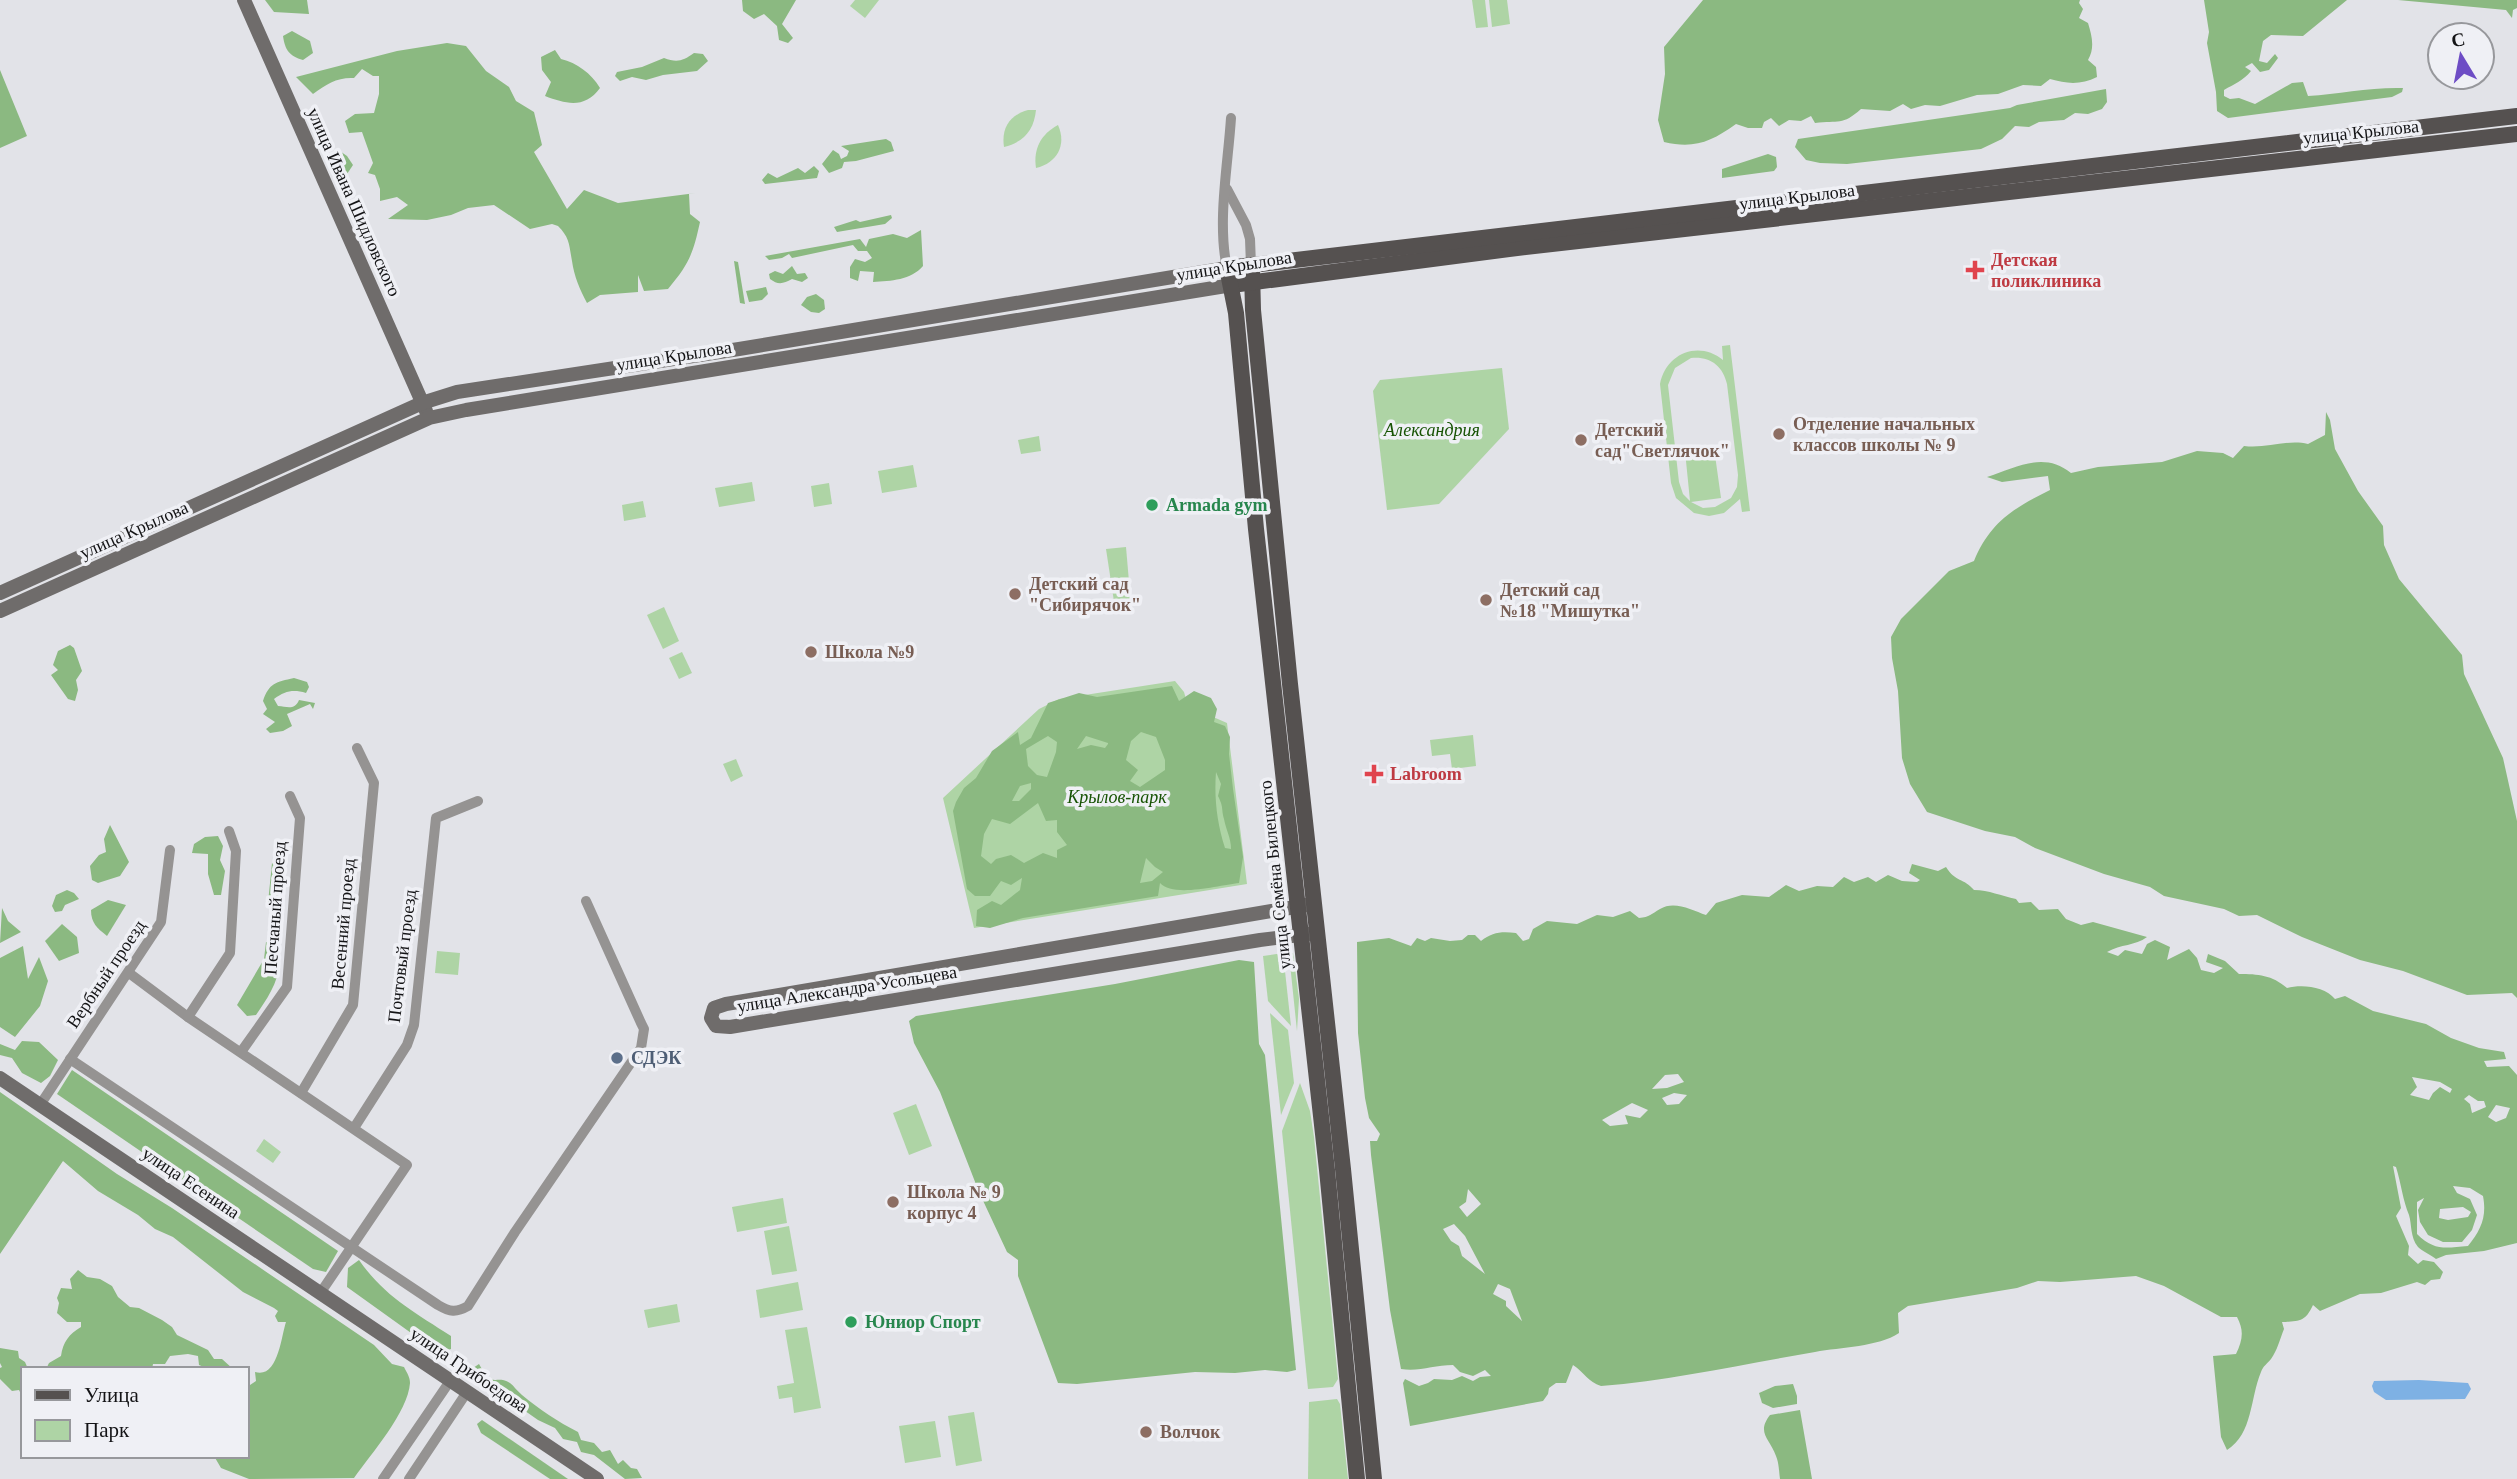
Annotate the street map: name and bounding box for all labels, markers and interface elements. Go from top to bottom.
north arrow [2426,21,2496,91]
text: С [2450,28,2467,51]
street label: улица Ивана Шидловского [303,105,405,299]
street label: улица Крылова [2302,116,2420,148]
street label: улица Крылова [1738,180,1856,214]
street label: улица Крылова [1175,247,1293,285]
place label: Детская поликлиника [1991,250,2101,291]
marker: Детская поликлиника [1965,260,1985,280]
street label: улица Крылова [615,337,733,375]
place label: Отделение начальных классов школы № 9 [1793,414,1975,455]
park label: Александрия [1383,420,1480,440]
place label: Детский сад"Светлячок" [1595,420,1730,461]
marker: Отделение начальных классов школы № 9 [1771,426,1787,442]
marker: Детский сад"Светлячок" [1573,432,1589,448]
place label: Armada gym [1166,495,1268,515]
street label: улица Крылова [77,497,191,563]
marker: Armada gym [1144,497,1160,513]
place label: Детский сад "Сибирячок" [1029,574,1141,615]
place label: Детский сад №18 "Мишутка" [1500,580,1640,621]
marker: Детский сад "Сибирячок" [1007,586,1023,602]
marker: Детский сад №18 "Мишутка" [1478,592,1494,608]
place label: Школа №9 [825,642,914,662]
marker: Школа №9 [803,644,819,660]
marker: Labroom [1364,764,1384,784]
place label: Labroom [1390,764,1462,784]
street label: улица Семёна Билецкого [1255,779,1295,971]
park label: Крылов-парк [1066,787,1167,807]
street label: Песчаный проезд [260,840,290,976]
street label: Весенний проезд [327,858,359,990]
street label: Почтовый проезд [384,888,420,1024]
street label: Вербный проезд [62,916,150,1032]
street label: улица Александра Усольцева [736,962,958,1016]
place label: СДЭК [631,1048,681,1068]
marker: СДЭК [609,1050,625,1066]
street label: улица Есенина [139,1143,243,1223]
place label: Школа № 9 корпус 4 [907,1182,1001,1223]
marker: Школа № 9 корпус 4 [885,1194,901,1210]
place label: Юниор Спорт [865,1312,981,1332]
marker: Юниор Спорт [843,1314,859,1330]
street label: улица Грибоедова [406,1323,532,1417]
legend [21,1367,248,1458]
text: Улица [84,1383,139,1407]
text: Парк [84,1418,130,1442]
place label: Волчок [1160,1422,1221,1442]
marker: Волчок [1138,1424,1154,1440]

